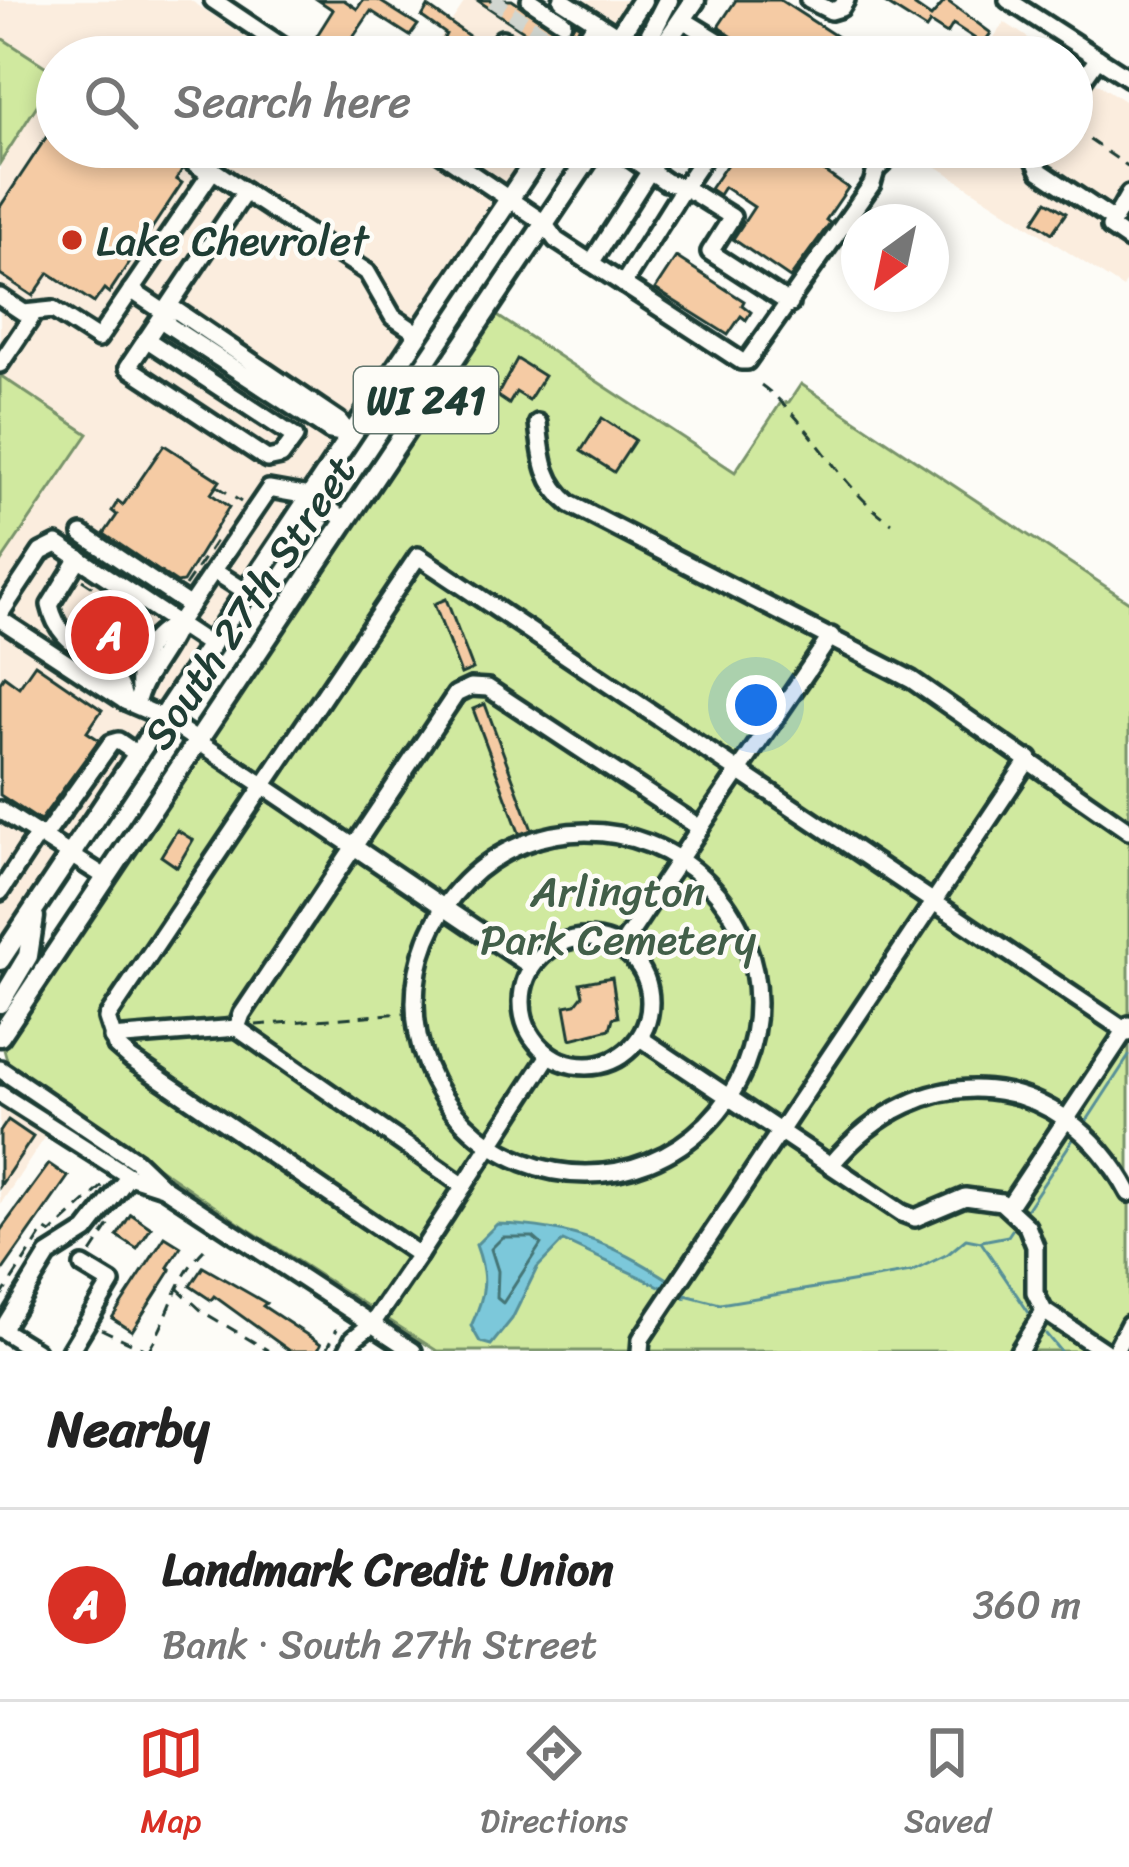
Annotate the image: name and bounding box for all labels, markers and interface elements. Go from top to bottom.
search box [36,36,1093,168]
text: Search here [174,62,411,142]
icon: search [78,69,144,135]
place label: Lake Chevrolet [96,204,370,278]
north arrow [841,204,949,312]
marker: Lake Chevrolet [59,227,85,253]
road number: WI 241 [354,367,498,433]
street label: South 27th Street [123,440,376,765]
pin: A [71,590,149,680]
your location [726,675,786,735]
park label: Arlington Park Cemetery [480,855,756,977]
text: Nearby [48,1384,209,1474]
text: Landmark Credit Union [162,1530,613,1610]
text: A [74,1570,100,1639]
text: 360 m [973,1570,1081,1639]
text: Bank · South 27th Street [162,1610,597,1679]
tab: Map [138,1720,204,1850]
tab: Directions [480,1720,628,1850]
tab: Saved [904,1720,991,1850]

